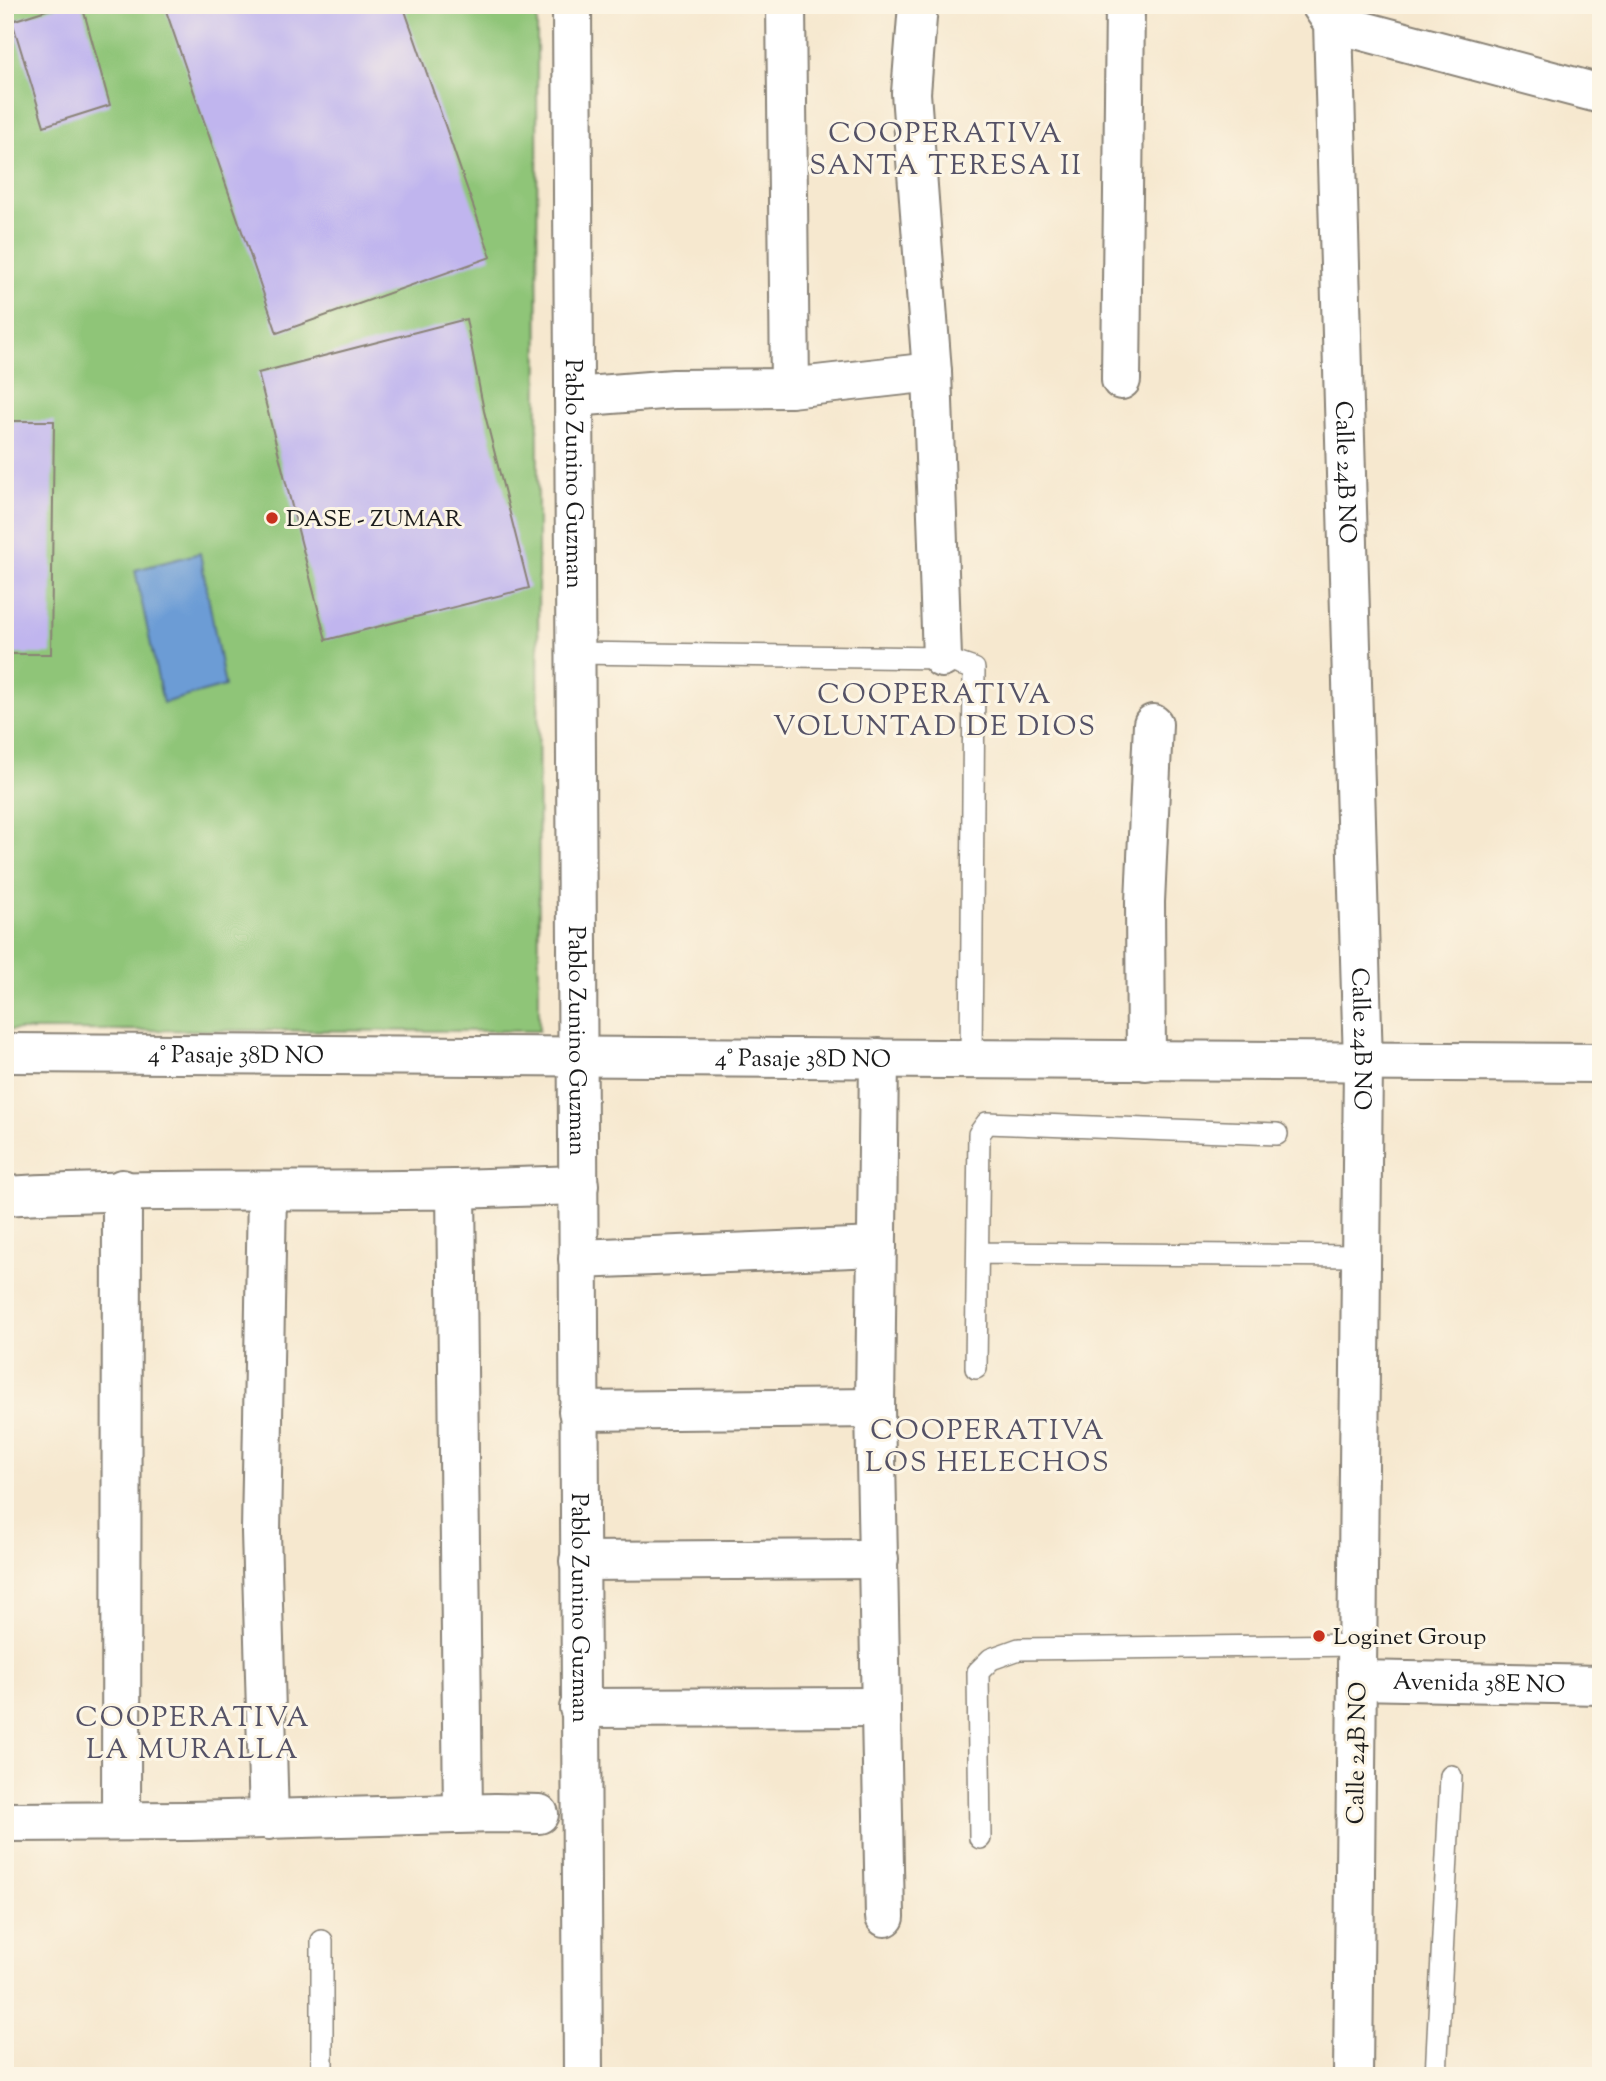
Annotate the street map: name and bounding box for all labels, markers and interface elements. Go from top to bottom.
district label: COOPERATIVA SANTA TERESA II [809,115,1083,187]
street label: Pablo Zunino Guzman [555,359,590,589]
street label: Calle 24B NO [1325,400,1363,544]
place label: DASE - ZUMAR [286,503,463,537]
marker: DASE - ZUMAR [264,510,280,526]
district label: COOPERATIVA VOLUNTAD DE DIOS [773,676,1097,748]
street label: Pablo Zunino Guzman [558,926,593,1156]
street label: Calle 24B NO [1341,967,1378,1110]
street label: 4° Pasaje 38D NO [148,1039,324,1074]
street label: 4° Pasaje 38D NO [715,1042,891,1078]
district label: COOPERATIVA LOS HELECHOS [865,1412,1111,1484]
street label: Pablo Zunino Guzman [561,1493,596,1723]
place label: Loginet Group [1333,1621,1486,1655]
marker: Loginet Group [1311,1628,1327,1644]
street label: Avenida 38E NO [1392,1666,1566,1703]
street label: Calle 24B NO [1340,1681,1376,1825]
district label: COOPERATIVA LA MURALLA [75,1699,311,1771]

